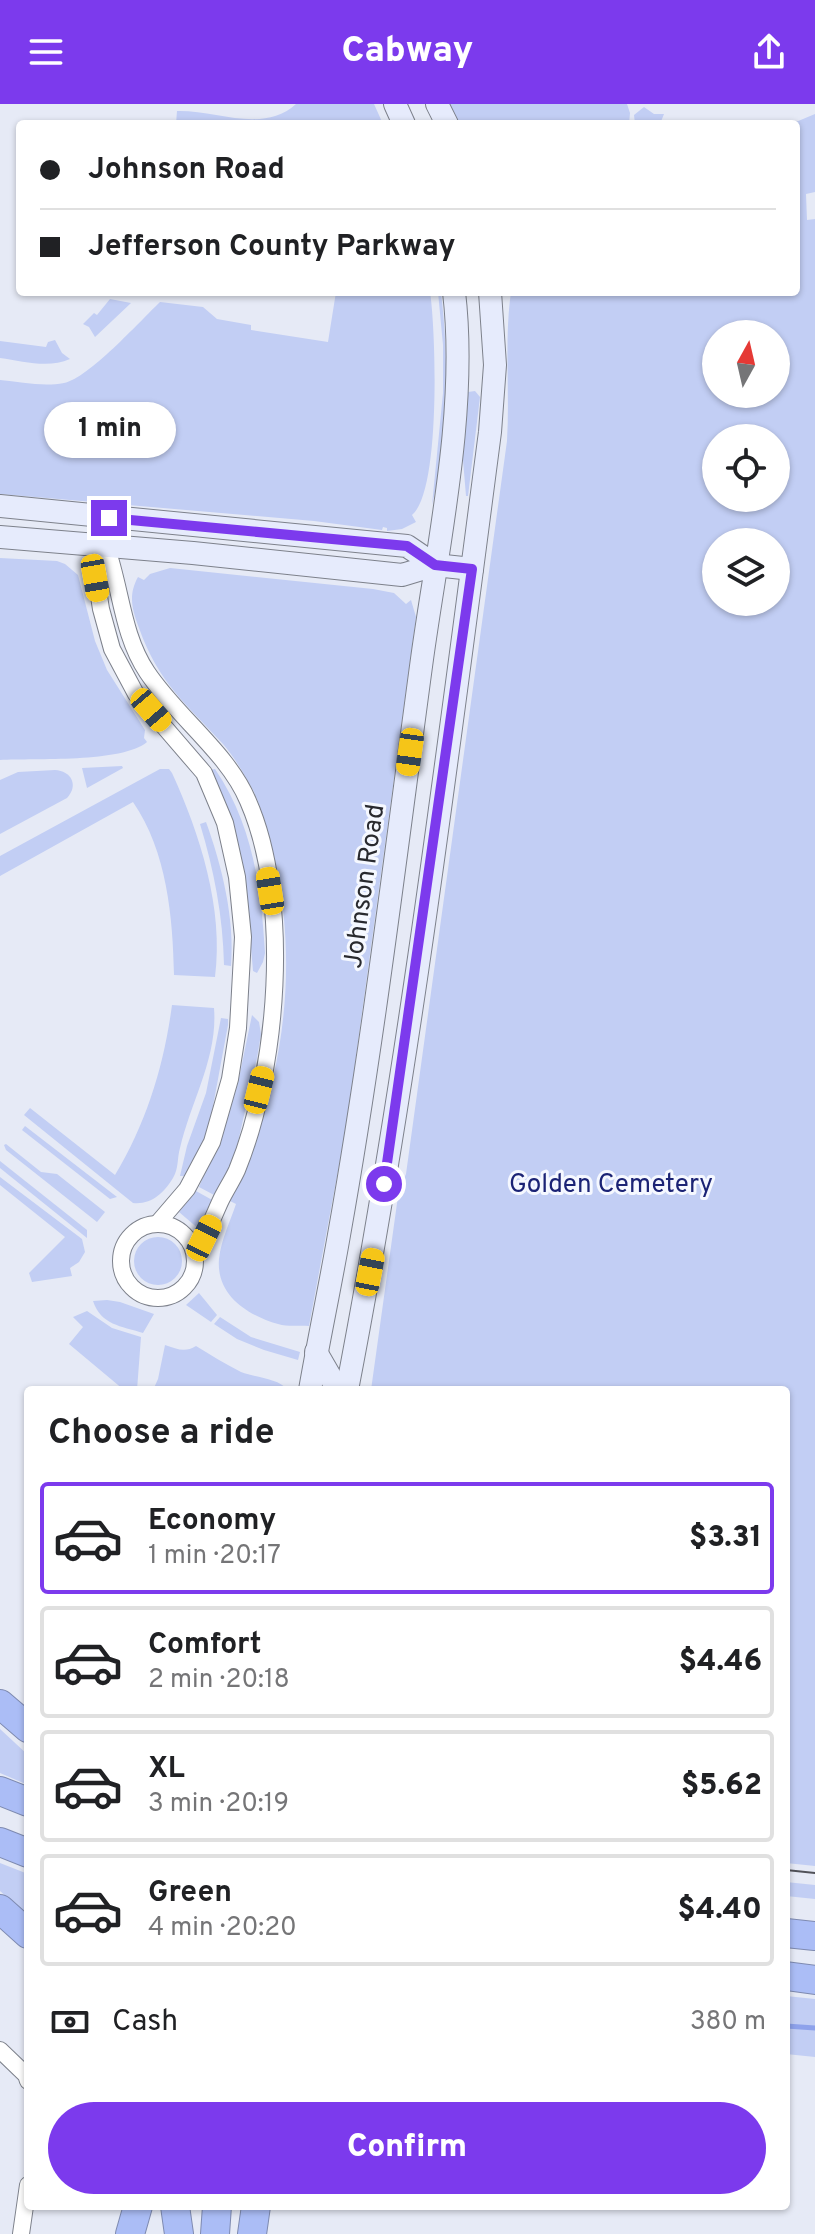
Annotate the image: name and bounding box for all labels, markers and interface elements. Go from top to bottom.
text: Cabway [342,29,473,75]
icon: menu [24,30,68,74]
icon: share [747,30,791,74]
text: Johnson Road [88,152,285,189]
text: Jefferson County Parkway [88,229,456,266]
north arrow [702,320,790,408]
map controls [702,320,790,616]
callout: 1 min [43,402,175,458]
text: 1 min [78,413,142,446]
button: locate [702,424,790,512]
route end [91,500,127,536]
button: layers [702,528,790,616]
car [79,552,111,604]
car [126,684,176,736]
car [395,727,425,777]
street label: Johnson Road [338,802,393,971]
car [254,865,286,917]
car [242,1064,276,1116]
route start [366,1166,402,1202]
park label: Golden Cemetery [509,1169,713,1202]
car [183,1211,225,1265]
car [354,1246,386,1298]
text: Choose a ride [48,1411,274,1457]
icon: car [52,1502,124,1574]
text: Economy [148,1503,276,1540]
text: $3.31 [689,1520,762,1557]
text: 1 min · 20:17 [148,1540,281,1573]
icon: car [52,1626,124,1698]
text: Comfort [148,1627,261,1664]
text: $4.46 [679,1644,762,1681]
text: 2 min · 20:18 [148,1664,290,1697]
icon: car [52,1750,124,1822]
text: XL [148,1751,185,1788]
text: $5.62 [681,1768,762,1805]
text: 3 min · 20:19 [148,1788,289,1821]
icon: car [52,1874,124,1946]
text: Green [148,1875,232,1912]
text: $4.40 [677,1892,762,1929]
text: 4 min · 20:20 [148,1912,297,1945]
icon: cash [48,2000,92,2044]
text: Cash [112,2004,178,2041]
text: 380 m [690,2006,766,2039]
button: Confirm [48,2102,766,2194]

